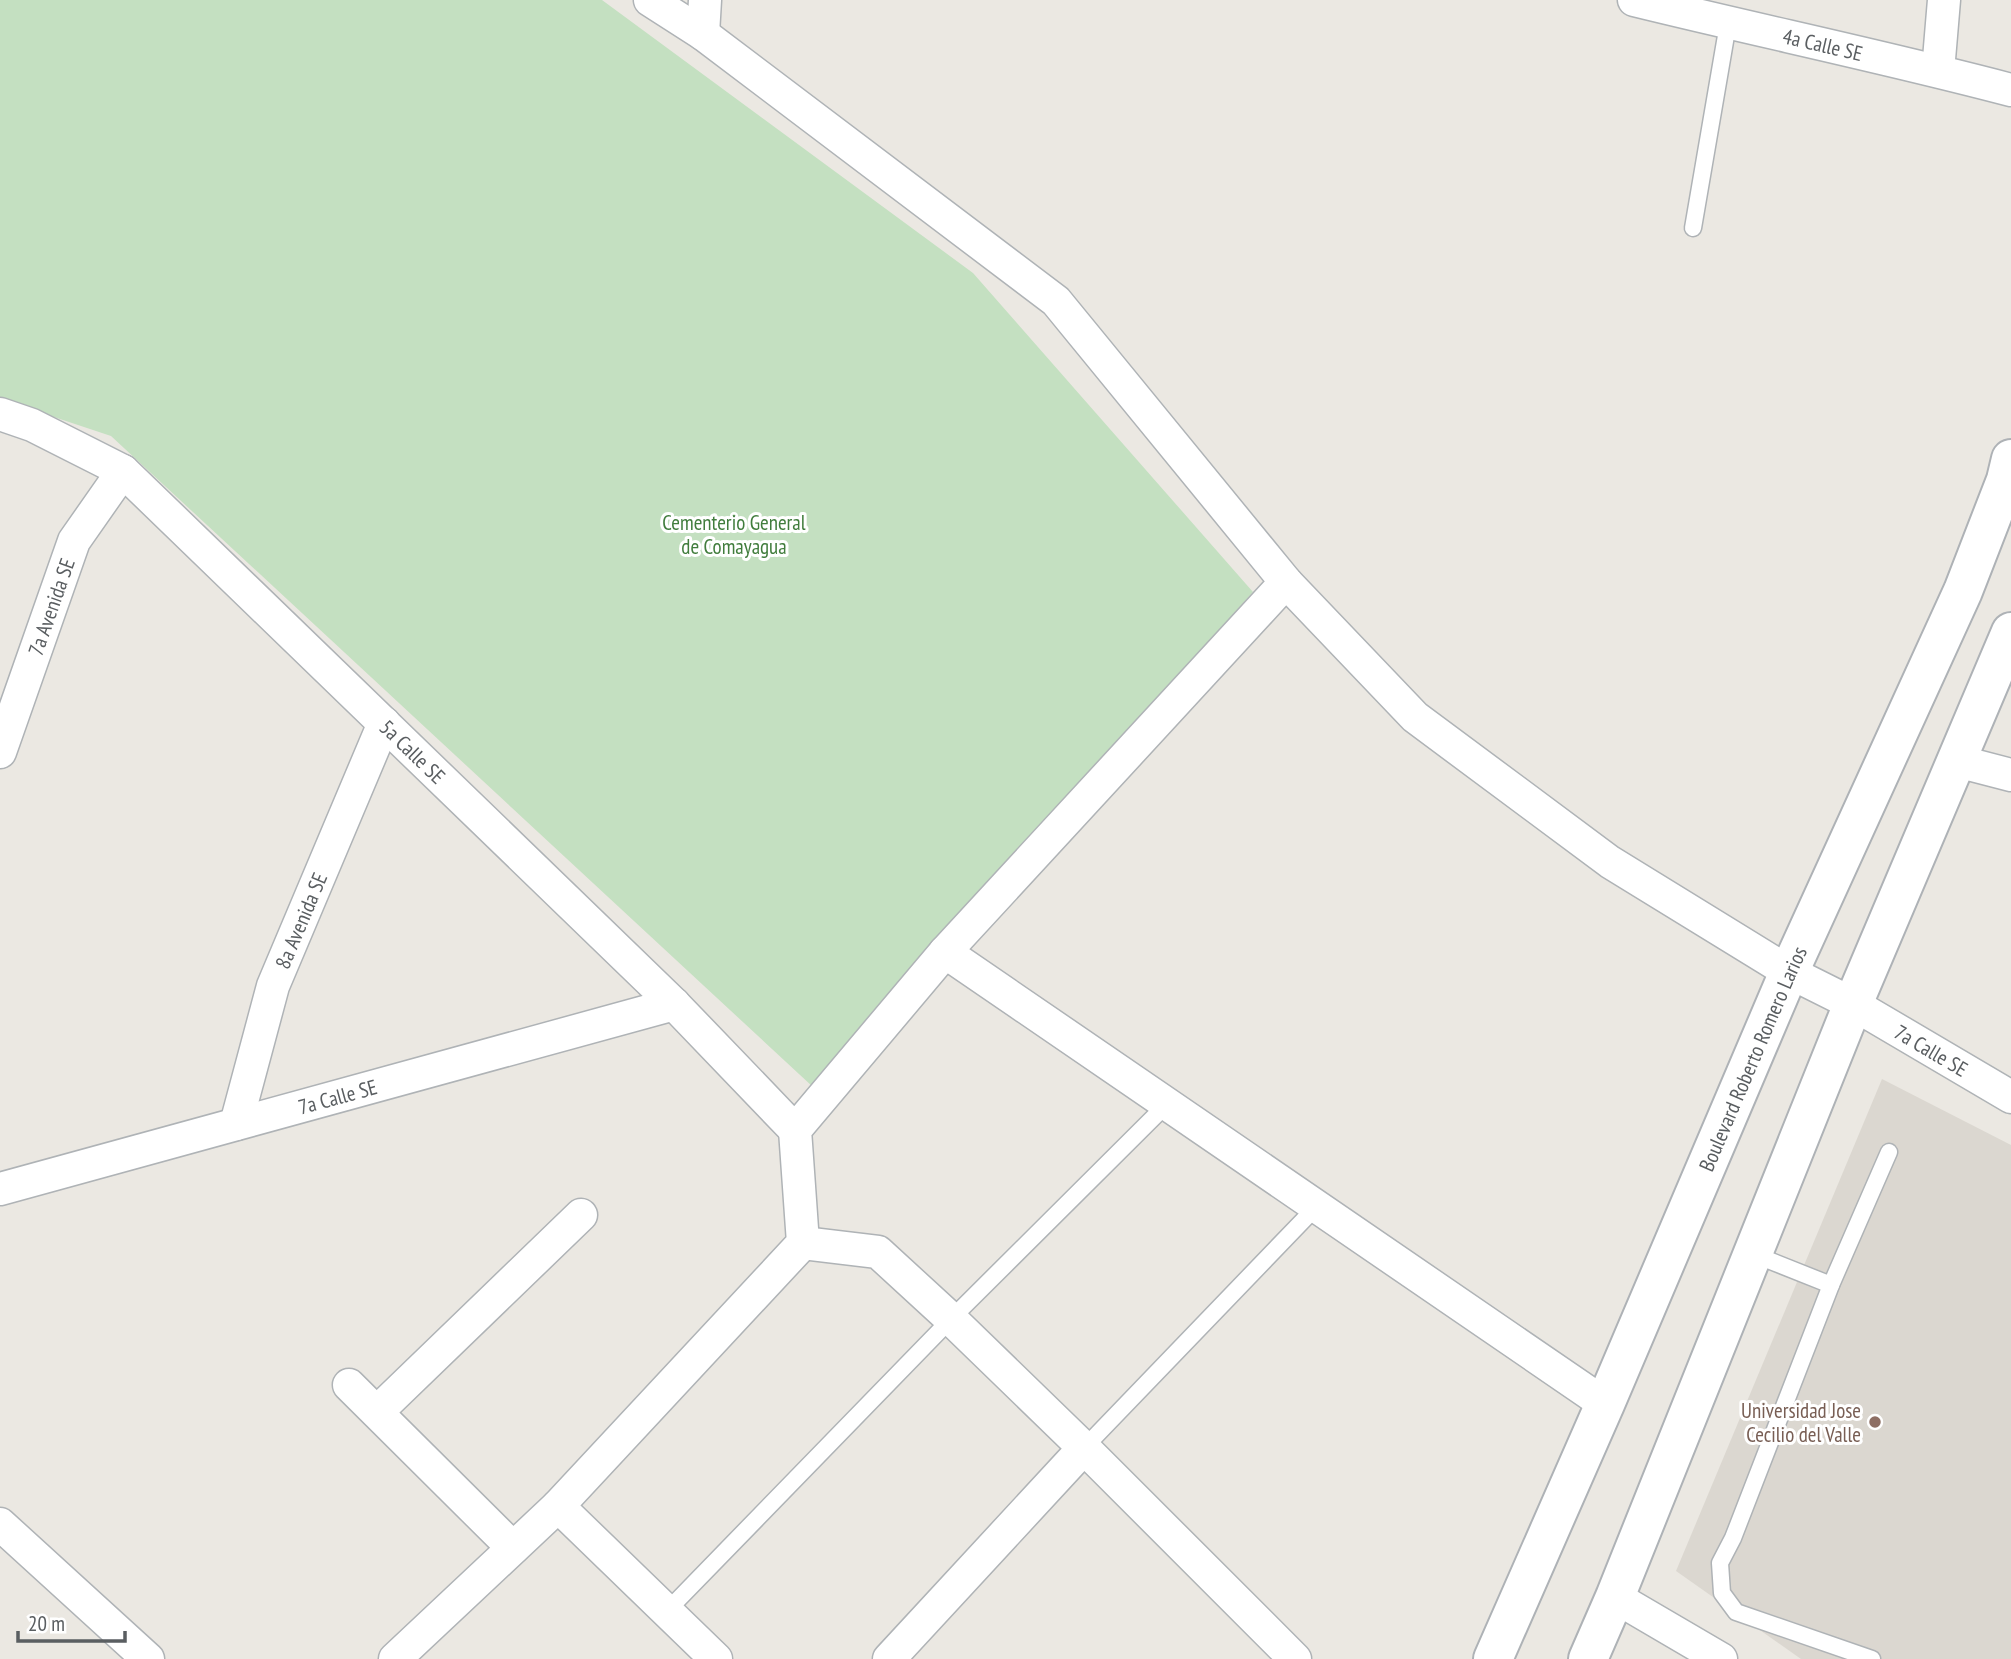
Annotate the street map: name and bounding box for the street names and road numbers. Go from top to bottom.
street label: 4a Calle SE [1780,22,1865,67]
street label: 7a Avenida SE [21,554,80,659]
street label: 5a Calle SE [374,713,451,789]
street label: 8a Avenida SE [268,868,333,973]
street label: Boulevard Roberto Romero Larios [1692,942,1812,1175]
street label: 7a Calle SE [1890,1018,1973,1082]
street label: 7a Calle SE [295,1073,380,1120]

